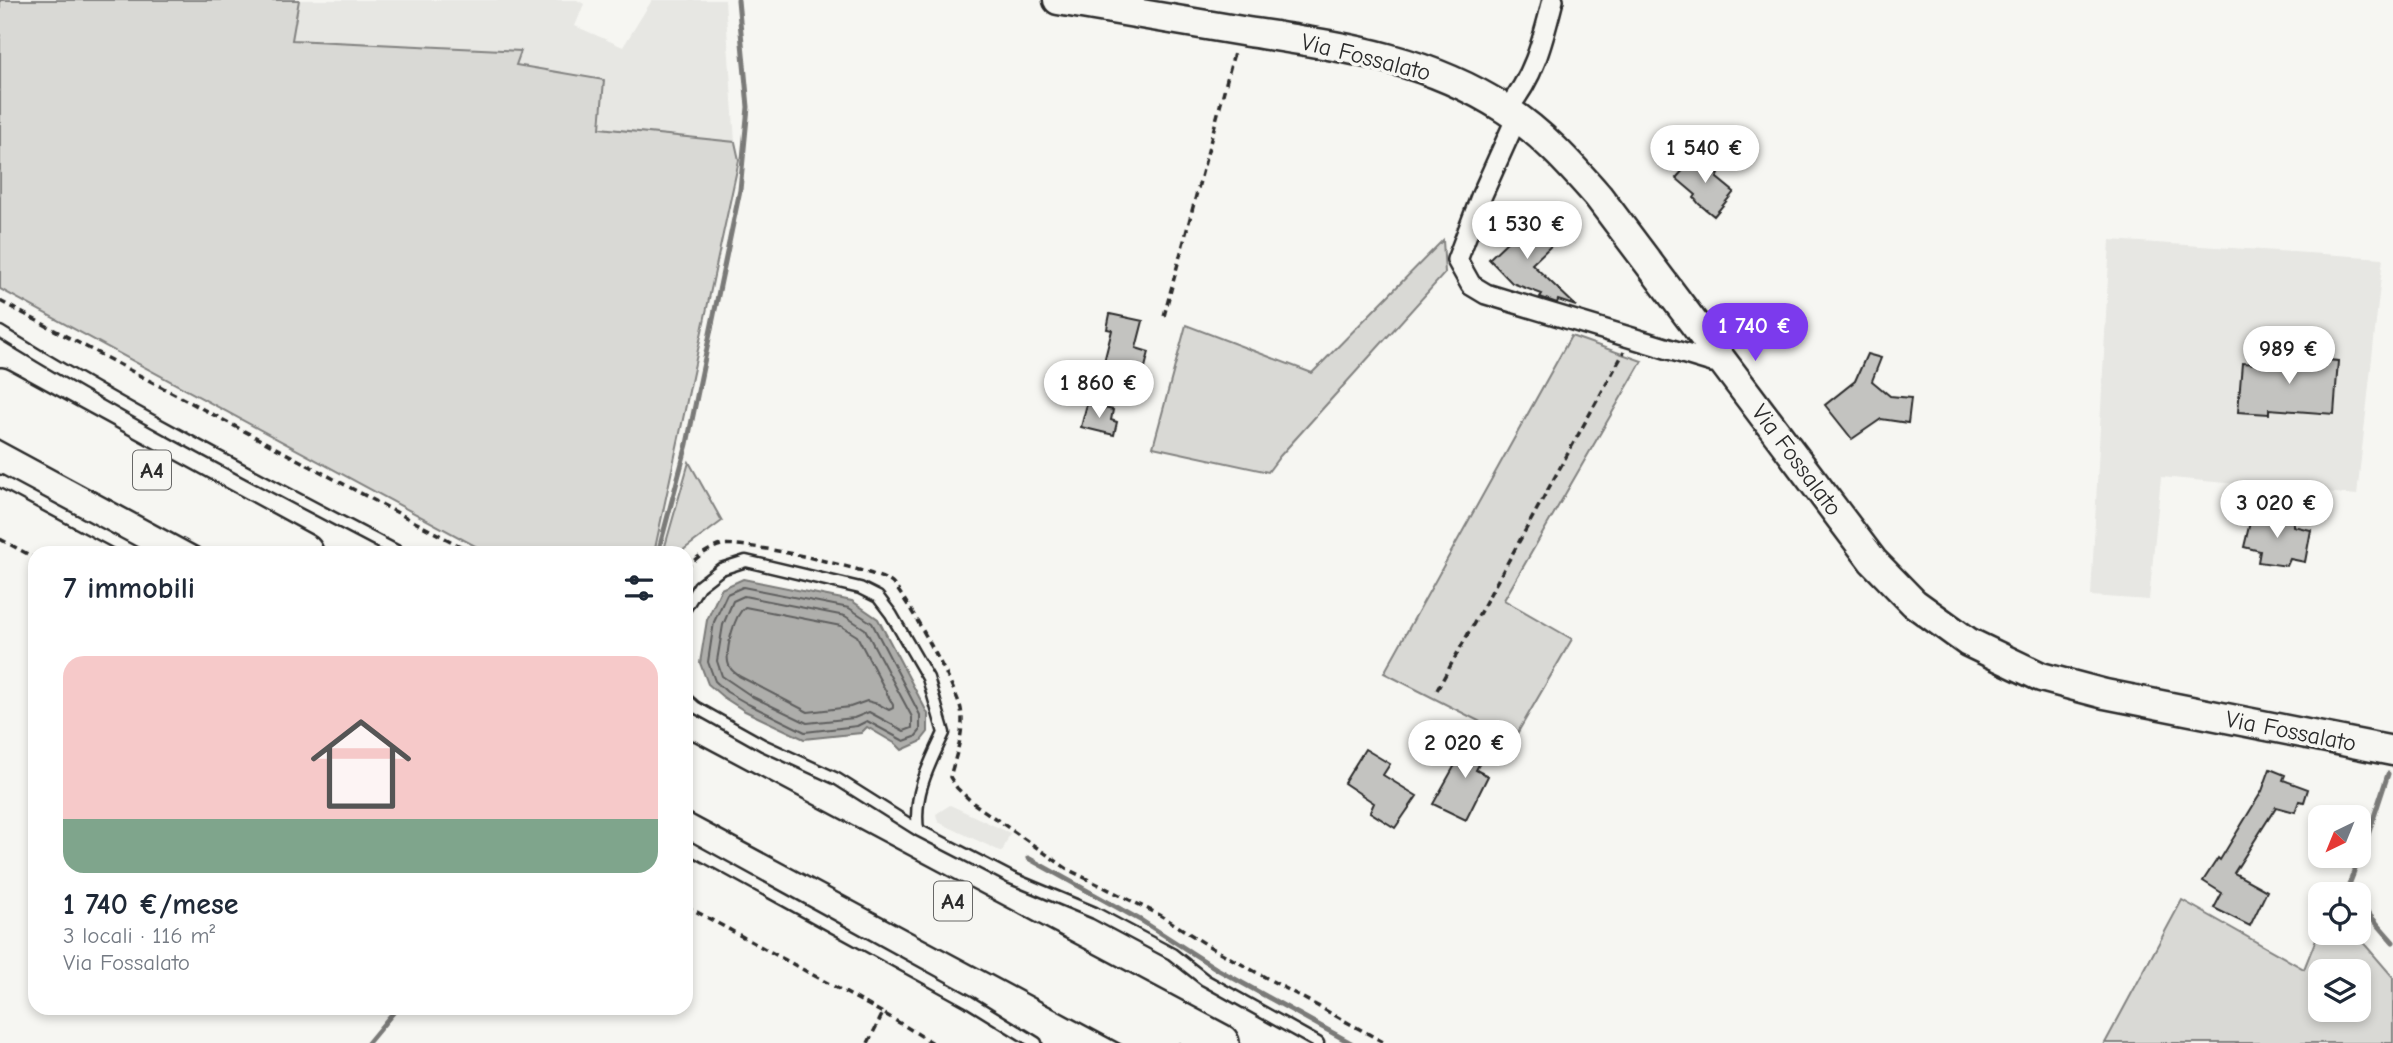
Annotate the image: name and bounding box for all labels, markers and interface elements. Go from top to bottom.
street label: Via Fossalato [1298,27,1434,87]
pin: 1 540 € [1640,125,1770,185]
text: 1 540 € [1666,134,1744,161]
pin: 1 530 € [1462,202,1592,261]
text: 1 530 € [1488,210,1566,237]
pin: 1 740 € [1690,304,1820,363]
text: 1 740 € [1718,312,1792,339]
pin: 989 € [2240,326,2338,386]
text: 989 € [2259,335,2319,362]
pin: 1 860 € [1034,360,1164,420]
text: 1 860 € [1060,369,1138,396]
street label: Via Fossalato [1746,399,1848,521]
road number: A4 [133,450,171,490]
pin: 3 020 € [2212,480,2342,540]
text: 3 020 € [2236,489,2318,516]
icon: filters [620,569,658,607]
text: 7 immobili [63,571,195,606]
icon: home [298,701,424,827]
street label: Via Fossalato [2223,705,2359,757]
pin: 2 020 € [1400,720,1530,780]
text: 2 020 € [1424,729,1506,756]
north arrow [2308,805,2371,868]
map controls [2308,805,2371,1022]
road number: A4 [934,882,972,920]
button: locate [2308,882,2371,945]
text: 1 740 €/mese [63,887,238,922]
text: 3 locali · 116 m² [63,922,215,949]
text: Via Fossalato [63,949,190,976]
button: layers [2308,959,2371,1022]

